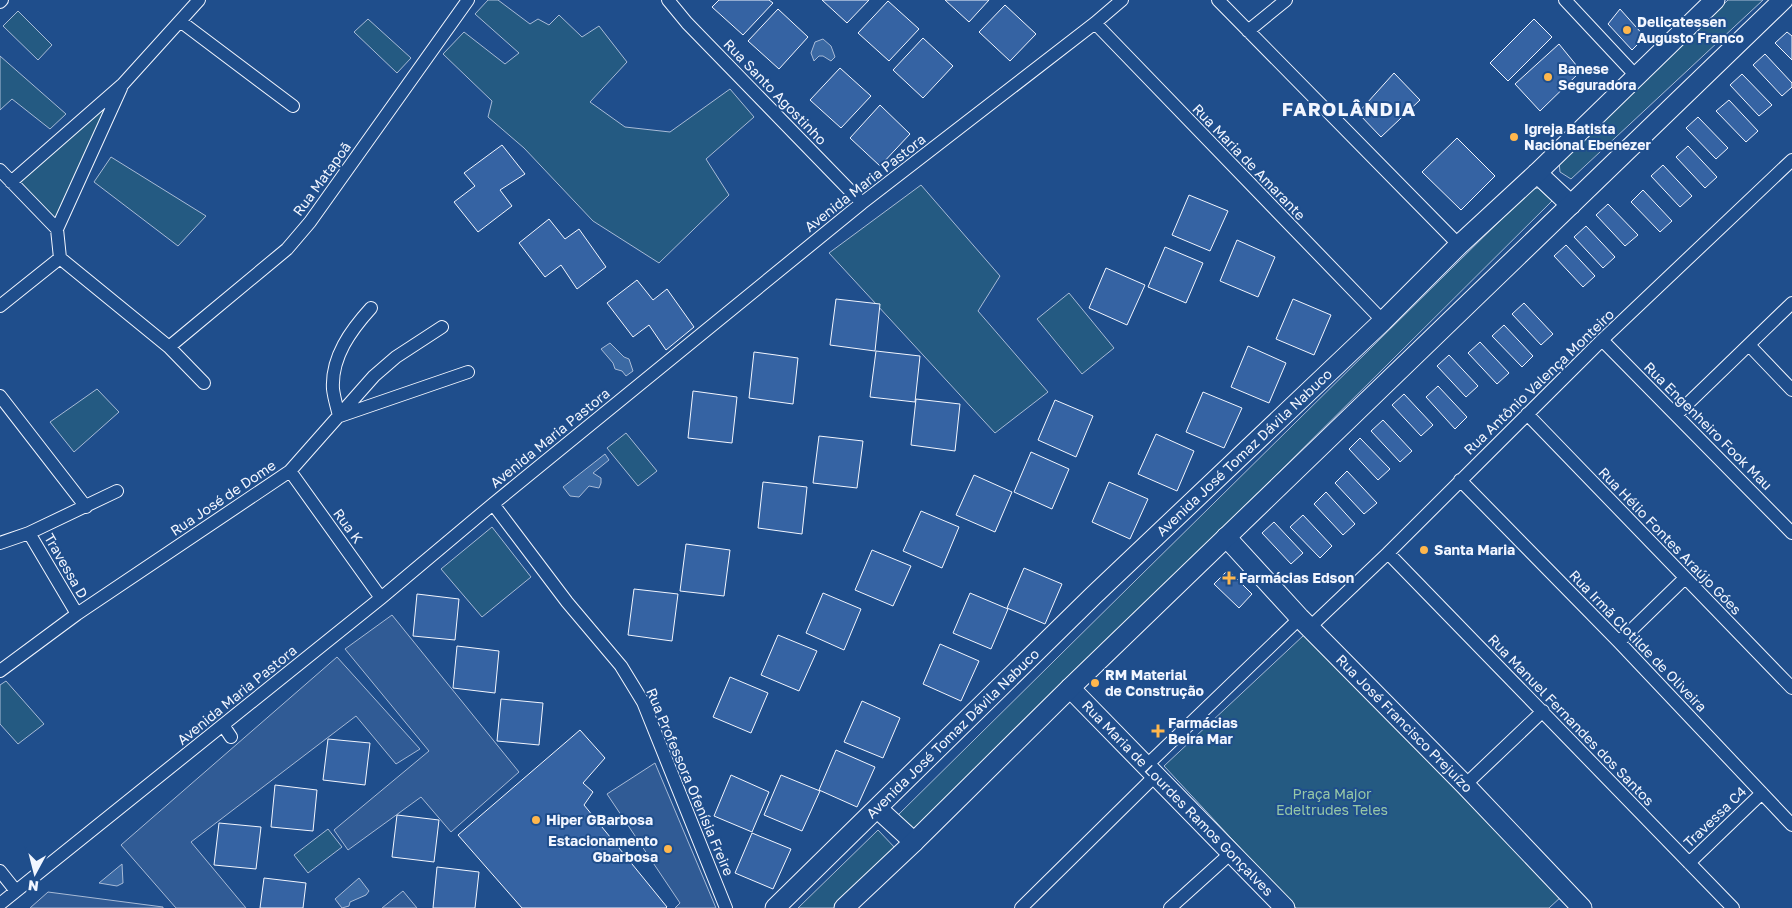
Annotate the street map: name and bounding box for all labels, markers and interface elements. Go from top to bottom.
place label: Delicatessen Augusto Franco [1637,13,1744,46]
marker: Delicatessen Augusto Franco [1621,24,1633,36]
street label: Rua Santo Agostinho [720,35,830,148]
place label: Banese Seguradora [1558,60,1636,93]
marker: Banese Seguradora [1542,71,1554,83]
district label: FAROLÂNDIA [1282,97,1416,120]
street label: Rua Maria de Amarante [1189,100,1309,223]
place label: Igreja Batista Nacional Ebenezer [1524,120,1651,153]
street label: Avenida Maria Pastora [801,130,929,235]
marker: Igreja Batista Nacional Ebenezer [1508,131,1520,143]
street label: Rua Matapoã [289,138,354,219]
street label: Rua Antônio Valença Monteiro [1460,305,1617,458]
street label: Rua Engenheiro Fook Mau [1641,358,1776,493]
street label: Avenida José Tomaz Dávila Nabuco [1153,365,1335,539]
street label: Avenida Maria Pastora [487,384,613,491]
street label: Rua José de Dome [167,456,279,539]
street label: Rua Hélio Fontes Araújo Góes [1595,463,1745,618]
street label: Rua K [330,505,367,547]
street label: Travessa D [41,530,92,601]
place label: Santa Maria [1434,541,1515,558]
marker: Santa Maria [1418,544,1430,556]
street label: Rua Irmã Clotilde de Oliveira [1566,566,1711,715]
place label: Farmácias Edson [1239,569,1354,586]
marker: Farmácias Edson [1223,572,1235,584]
street label: Rua Manuel Fernandes dos Santos [1485,630,1658,809]
street label: Avenida Maria Pastora [174,641,300,748]
street label: Avenida José Tomaz Dávila Nabuco [862,645,1042,822]
street label: Rua José Francisco Prejuízo [1333,651,1476,796]
place label: RM Material de Construção [1105,666,1204,699]
marker: RM Material de Construção [1089,677,1101,689]
street label: Rua Professora Ofenísia Freire [643,685,738,878]
street label: Rua Maria de Lourdes Ramos Gonçalves [1079,697,1277,899]
place label: Farmácias Beira Mar [1168,714,1238,747]
marker: Farmácias Beira Mar [1152,725,1164,737]
street label: Travessa C4 [1680,783,1749,851]
park label: Praça Major Edeltrudes Teles [1276,785,1388,818]
place label: Hiper GBarbosa [546,811,653,828]
marker: Hiper GBarbosa [530,814,542,826]
place label: Estacionamento Gbarbosa [548,832,658,865]
marker: Estacionamento Gbarbosa [662,843,674,855]
north arrow [10,848,60,898]
text: N [27,877,40,895]

